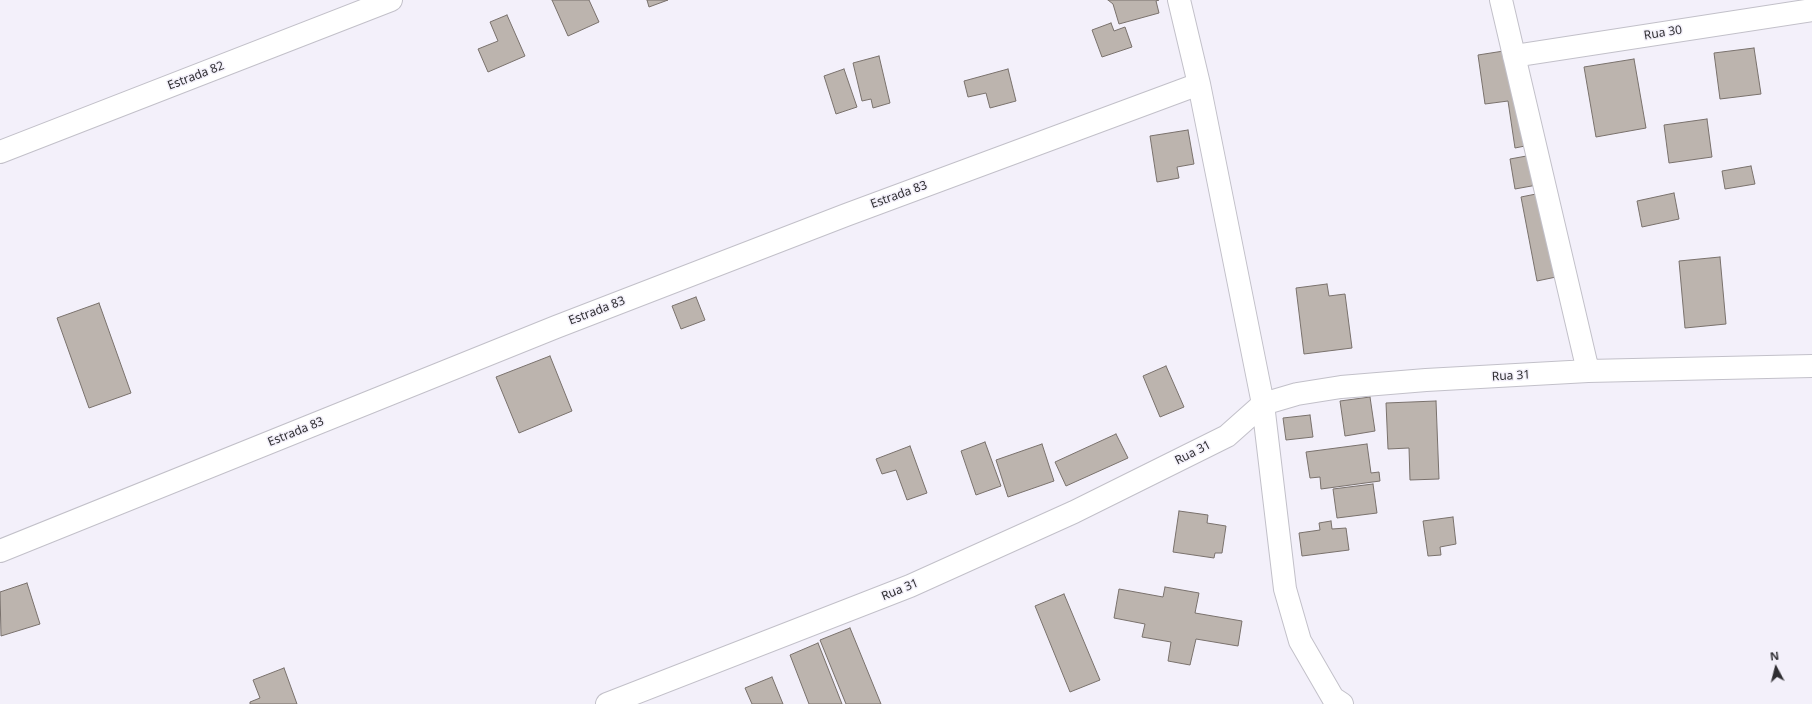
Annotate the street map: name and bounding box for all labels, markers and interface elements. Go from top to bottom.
street label: Rua 30 [1643,23,1683,43]
street label: Estrada 82 [166,59,226,93]
street label: Estrada 83 [869,178,929,212]
street label: Estrada 83 [567,294,627,328]
street label: Rua 31 [1491,368,1531,384]
street label: Estrada 83 [266,414,326,450]
street label: Rua 31 [1173,438,1213,468]
street label: Rua 31 [879,576,921,604]
north arrow [1756,648,1796,688]
text: N [1769,648,1780,664]

